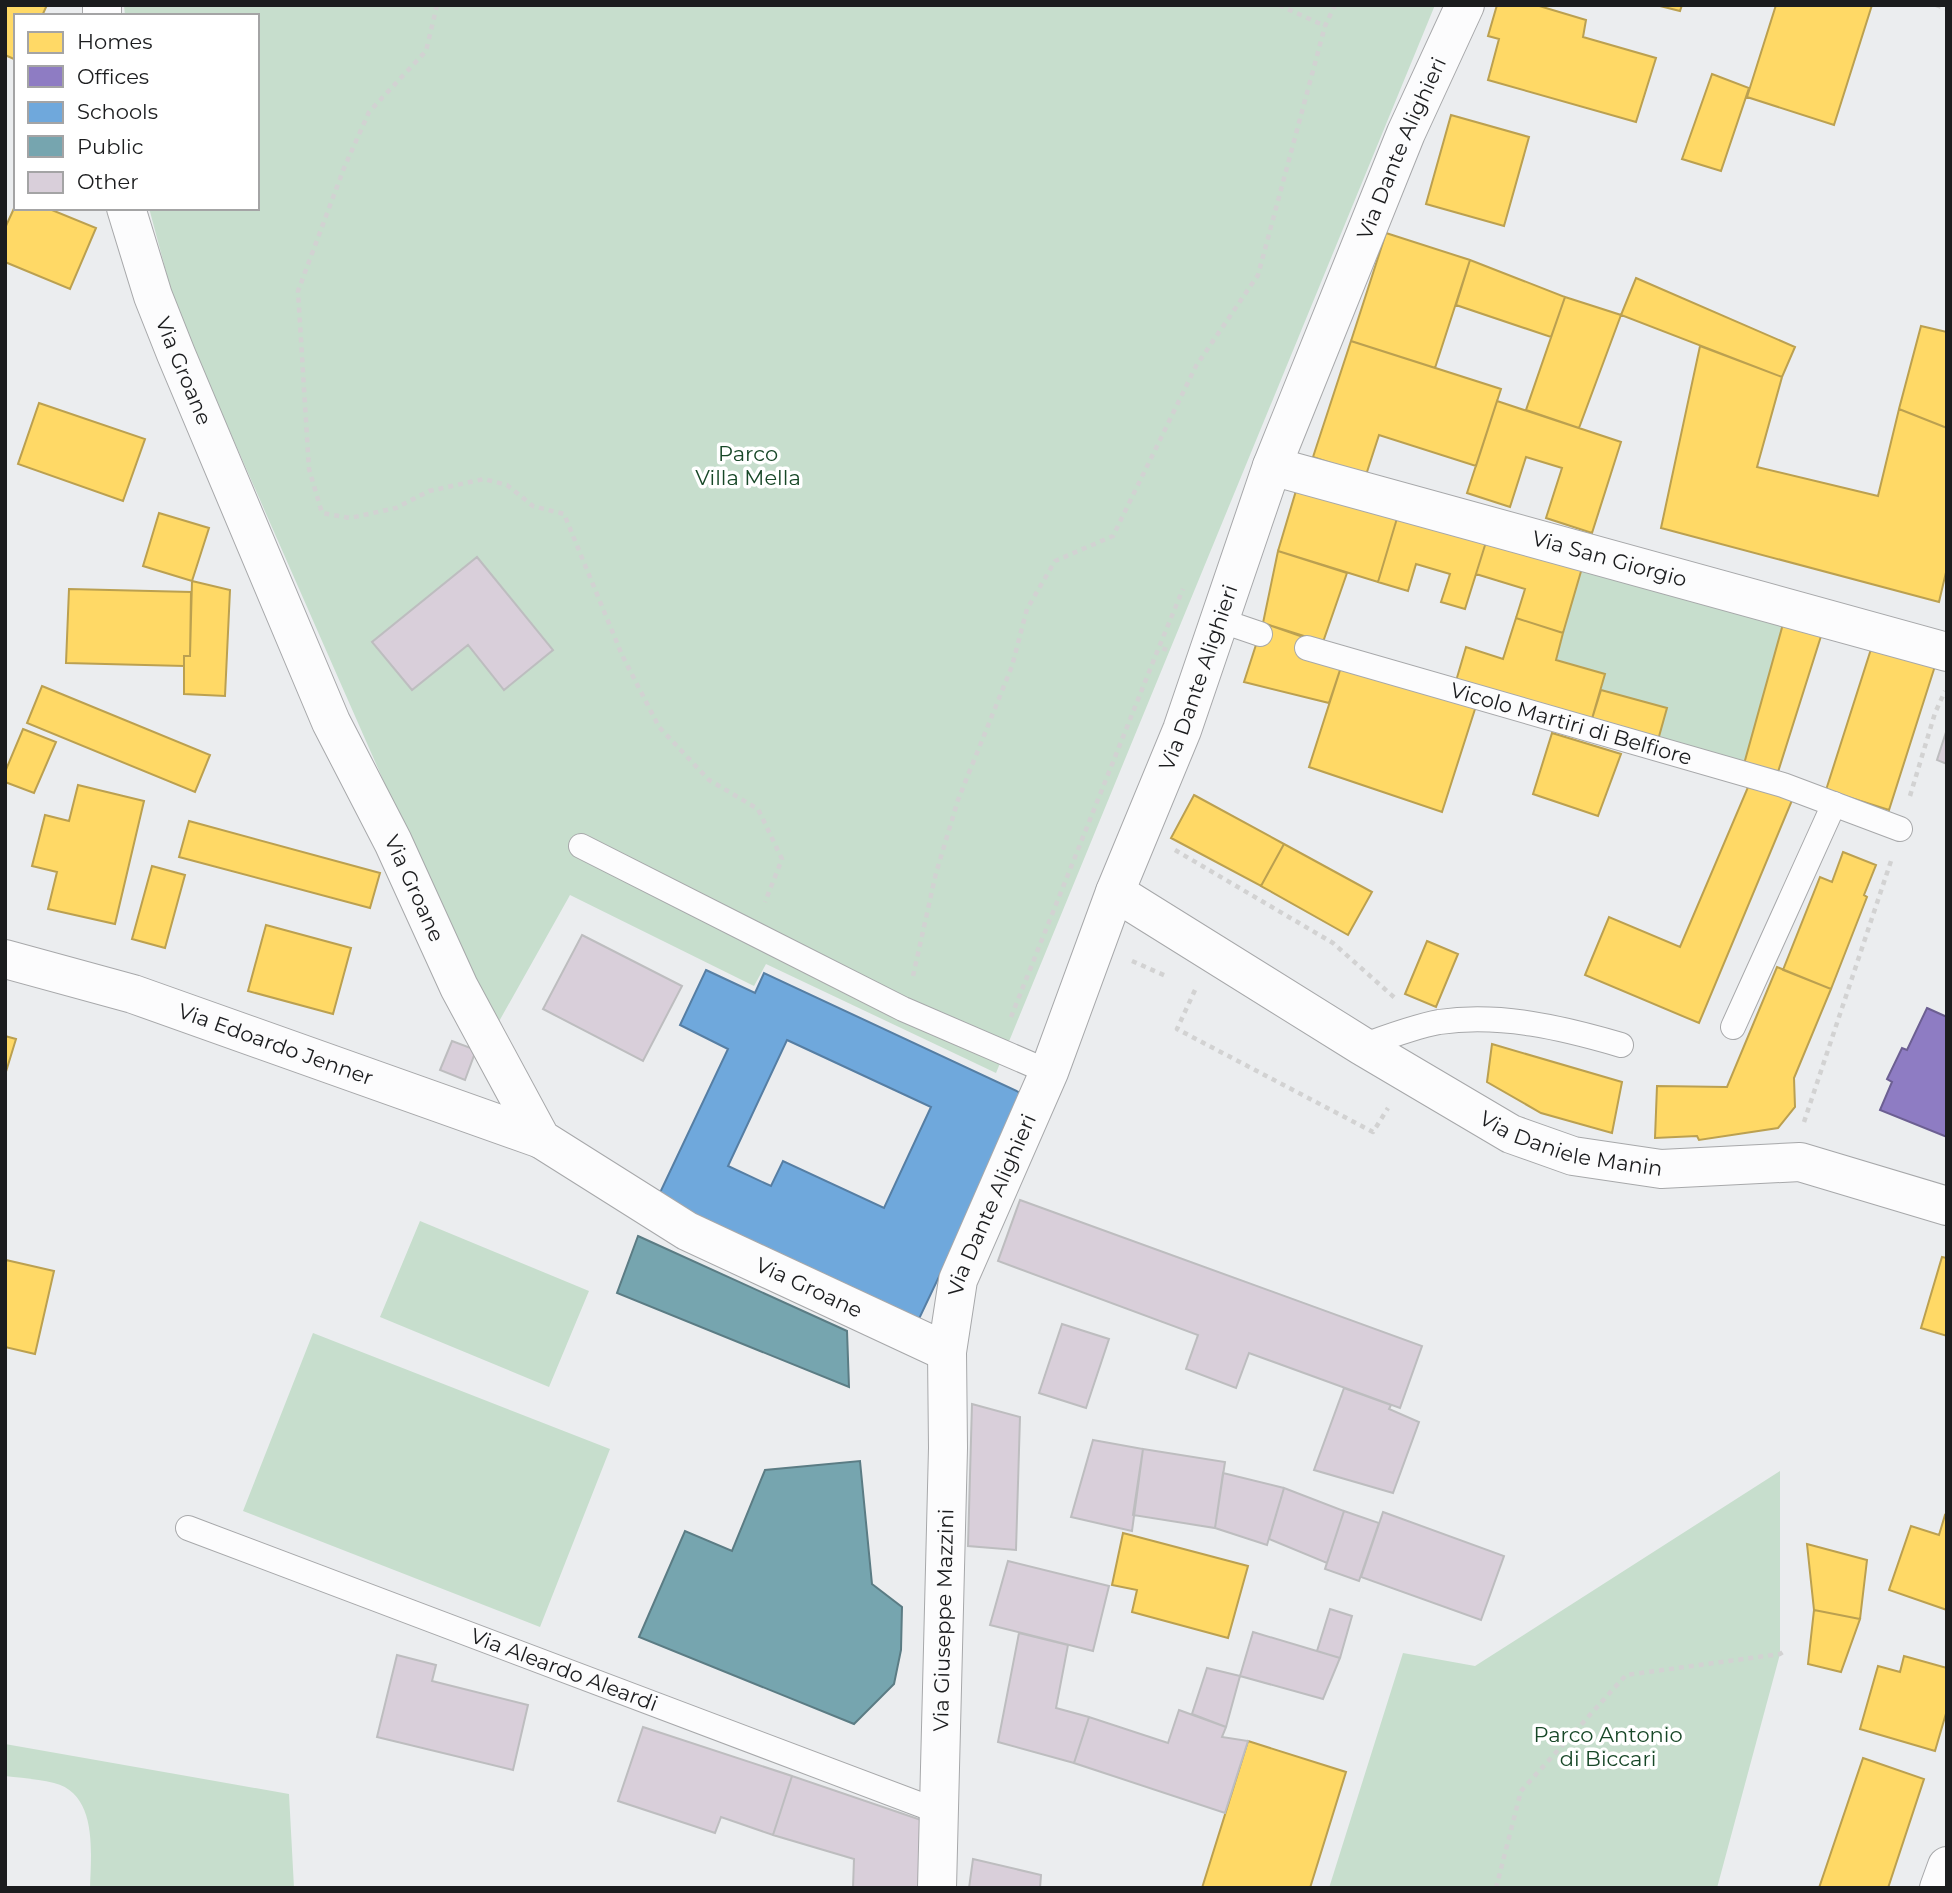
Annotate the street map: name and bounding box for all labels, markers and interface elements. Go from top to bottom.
legend [14,14,259,210]
text: Homes [77,29,152,54]
street label: Via Dante Alighieri [1352,53,1451,243]
text: Offices [77,64,149,89]
text: Schools [77,99,158,124]
text: Public [77,134,144,159]
text: Other [77,169,139,194]
street label: Via Groane [151,313,217,429]
park label: Parco Villa Mella [695,441,801,490]
street label: Via San Giorgio [1529,525,1690,592]
street label: Via Dante Alighieri [1154,581,1243,774]
street label: Vicolo Martiri di Belfiore [1448,677,1695,770]
street label: Via Groane [380,831,450,946]
street label: Via Edoardo Jenner [175,998,377,1090]
street label: Via Daniele Manin [1475,1105,1664,1181]
street label: Via Dante Alighieri [943,1110,1041,1297]
street label: Via Groane [752,1252,866,1323]
street label: Via Giuseppe Mazzini [928,1508,958,1732]
street label: Via Aleardo Aleardi [467,1623,661,1716]
park label: Parco Antonio di Biccari [1533,1722,1683,1771]

